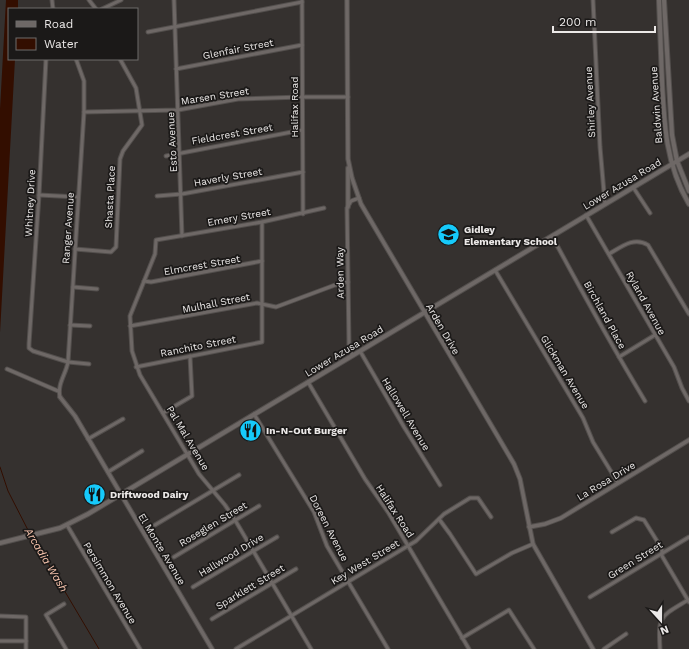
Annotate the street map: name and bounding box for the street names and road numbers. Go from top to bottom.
street label: Glenfair Street [202,37,275,61]
street label: Shirley Avenue [583,66,597,138]
street label: Baldwin Avenue [648,66,664,144]
street label: Halifax Road [289,77,300,137]
street label: Marsen Street [180,85,251,107]
street label: Esto Avenue [165,111,179,172]
street label: Fieldcrest Street [191,121,274,147]
street label: Lower Azusa Road [581,156,663,212]
street label: Shasta Place [103,165,117,229]
street label: Haverly Street [193,165,264,188]
street label: Whitney Drive [23,169,37,237]
street label: Ranger Avenue [60,192,76,264]
street label: Emery Street [206,206,272,228]
street label: Arden Way [334,246,346,299]
street label: Elmcrest Street [163,253,242,277]
street label: Ryland Avenue [624,269,668,337]
street label: Birchland Place [582,279,628,351]
street label: Mulhall Street [181,291,252,315]
street label: Arden Drive [424,302,462,357]
street label: Lower Azusa Road [303,323,385,379]
street label: Ranchito Street [159,333,237,359]
street label: Glickman Avenue [539,333,591,411]
street label: Hallowell Avenue [380,376,432,453]
street label: Pal Mal Avenue [164,404,212,472]
street label: La Rosa Drive [575,459,637,503]
street label: Halifax Road [374,482,416,540]
street label: Doreen Avenue [307,493,351,563]
street label: Roseglen Street [177,499,250,549]
street label: El Monte Avenue [136,511,188,587]
street label: Hallwood Drive [197,531,266,579]
street label: Key West Street [329,537,402,587]
street label: Green Street [606,538,665,581]
street label: Persimmon Avenue [81,540,139,626]
street label: Sparklett Street [214,562,287,612]

